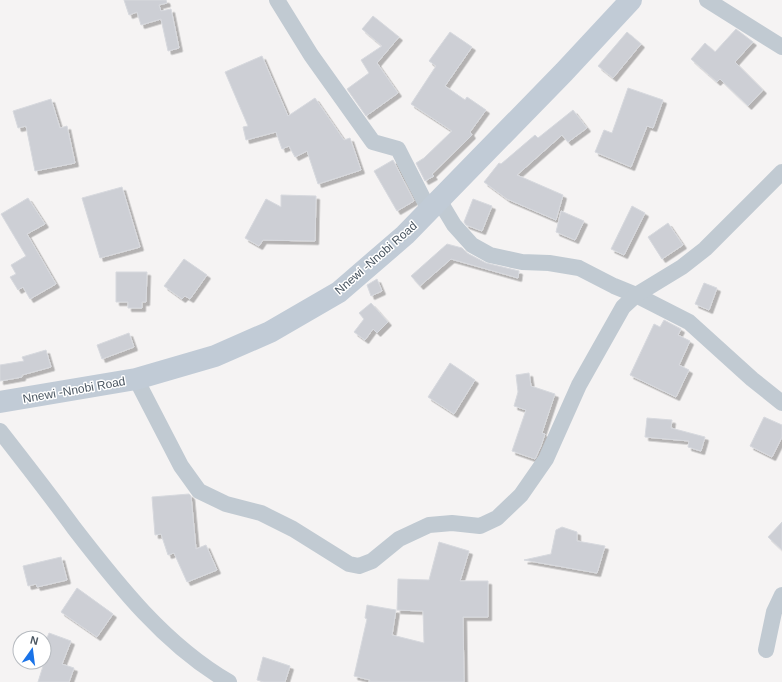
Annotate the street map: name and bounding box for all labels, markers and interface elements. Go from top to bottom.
street label: Nnewi -Nnobi Road [332,219,420,297]
street label: Nnewi -Nnobi Road [22,374,126,406]
north arrow [12,630,52,670]
text: N [29,634,40,647]

